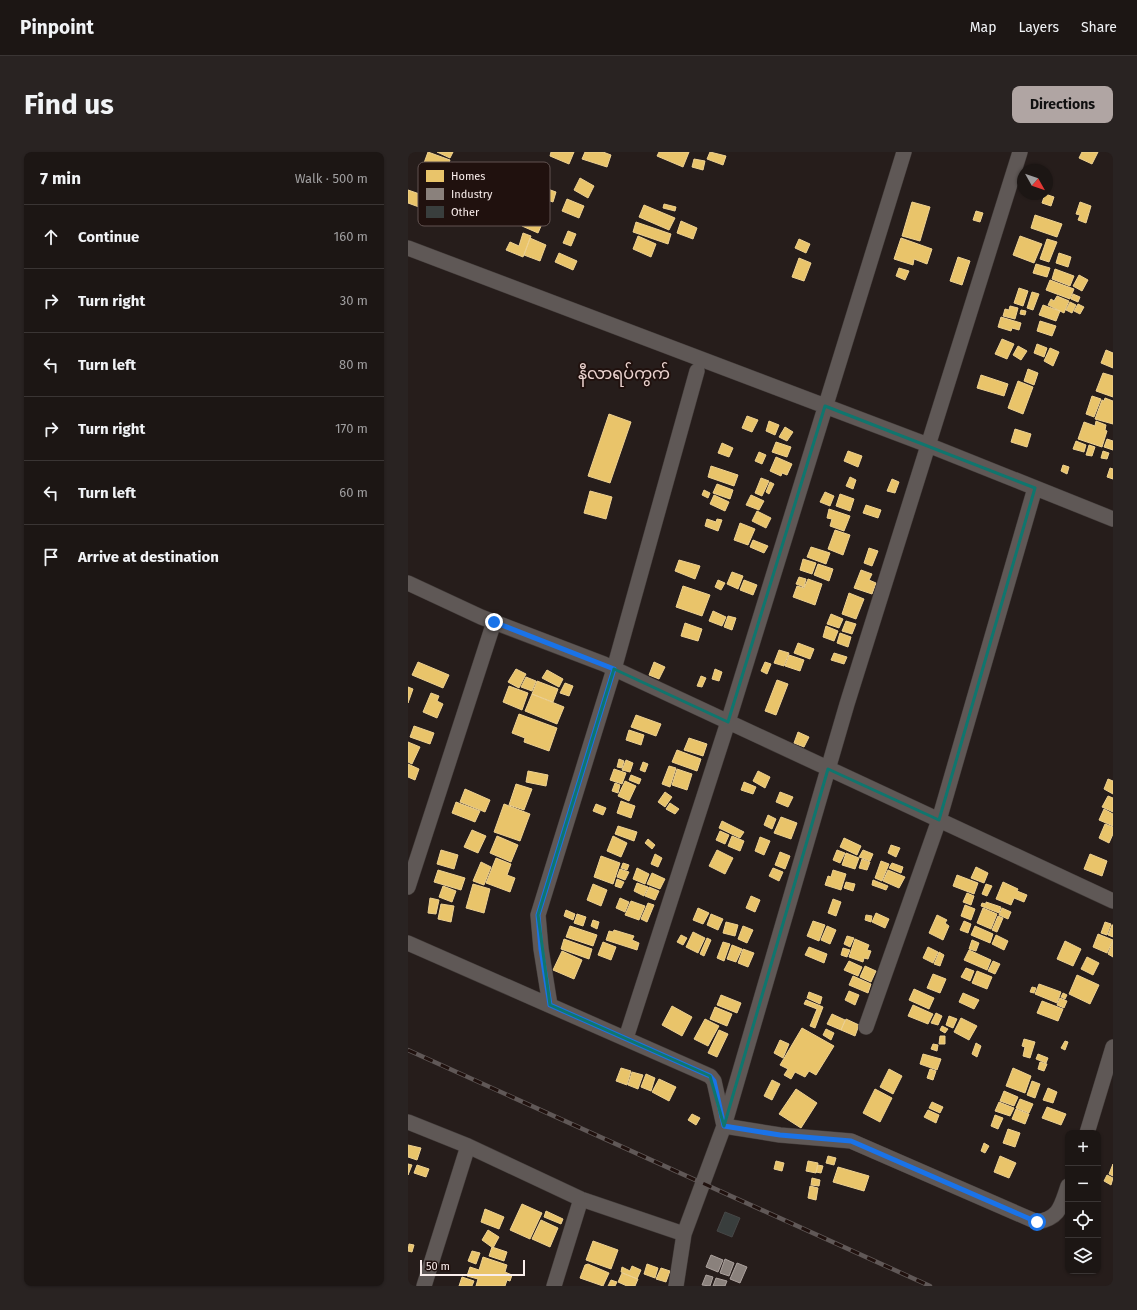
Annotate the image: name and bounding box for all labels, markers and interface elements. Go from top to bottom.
text: Pinpoint [20,16,94,39]
text: Map [970,19,996,36]
text: Layers [1018,19,1059,36]
text: Share [1081,19,1117,36]
button: Directions [1012,86,1113,123]
text: Find us [24,88,114,121]
legend [418,162,550,226]
north arrow [1017,164,1053,200]
text: 7 min [40,168,81,189]
text: Homes [451,170,485,183]
text: Walk · 500 m [295,171,368,186]
text: Industry [451,188,493,201]
text: Other [451,206,480,219]
icon: ahead [40,226,62,248]
text: Continue [78,228,139,246]
text: 160 m [334,229,368,244]
icon: right [40,290,62,312]
text: Turn right [78,292,145,310]
text: 30 m [340,293,368,308]
icon: left [40,354,62,376]
text: Turn left [78,356,136,374]
text: 80 m [339,357,368,372]
district label: နီလာရပ်ကွက် [578,362,670,387]
icon: right [40,418,62,440]
text: Turn right [78,420,145,438]
text: 170 m [335,421,368,436]
icon: left [40,482,62,504]
text: Turn left [78,484,136,502]
text: 60 m [339,485,368,500]
icon: arrive [40,546,62,568]
text: Arrive at destination [78,548,219,566]
route end [485,613,503,631]
map controls [1065,1130,1101,1274]
button: + [1065,1130,1101,1166]
button: − [1065,1166,1101,1202]
button: locate [1065,1202,1101,1238]
route start [1028,1213,1046,1231]
button: layers [1065,1238,1101,1274]
scale bar [420,1258,525,1277]
text: 50 m [426,1260,450,1273]

